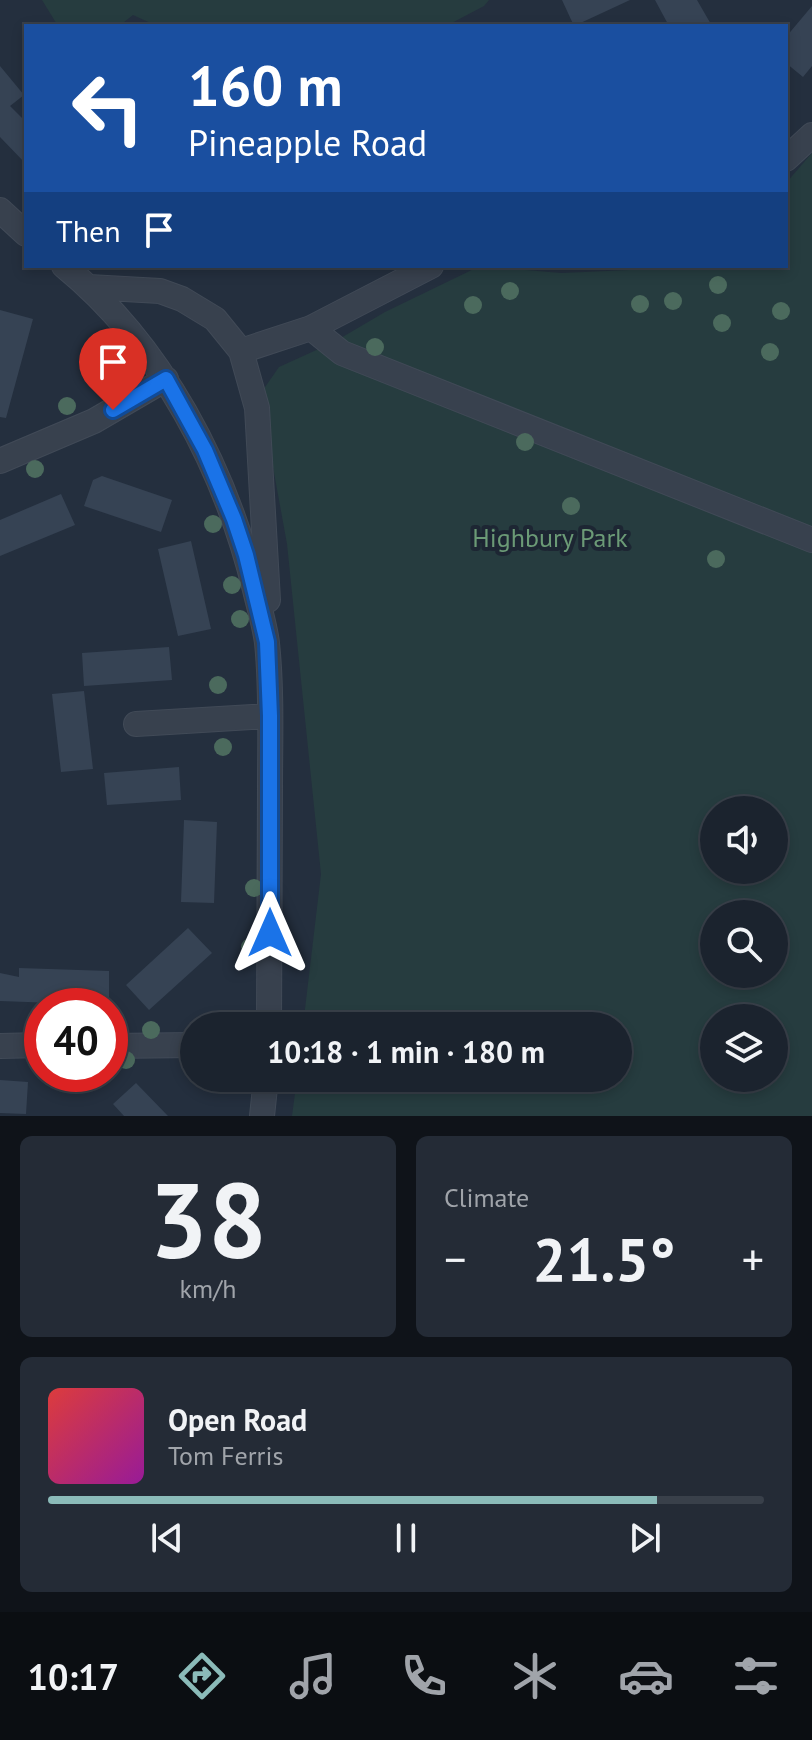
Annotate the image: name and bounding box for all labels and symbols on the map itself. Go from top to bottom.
pin [79,328,147,410]
park label: Highbury Park [472,521,628,554]
position arrow [228,891,312,975]
speed limit sign: 40 [24,988,128,1092]

